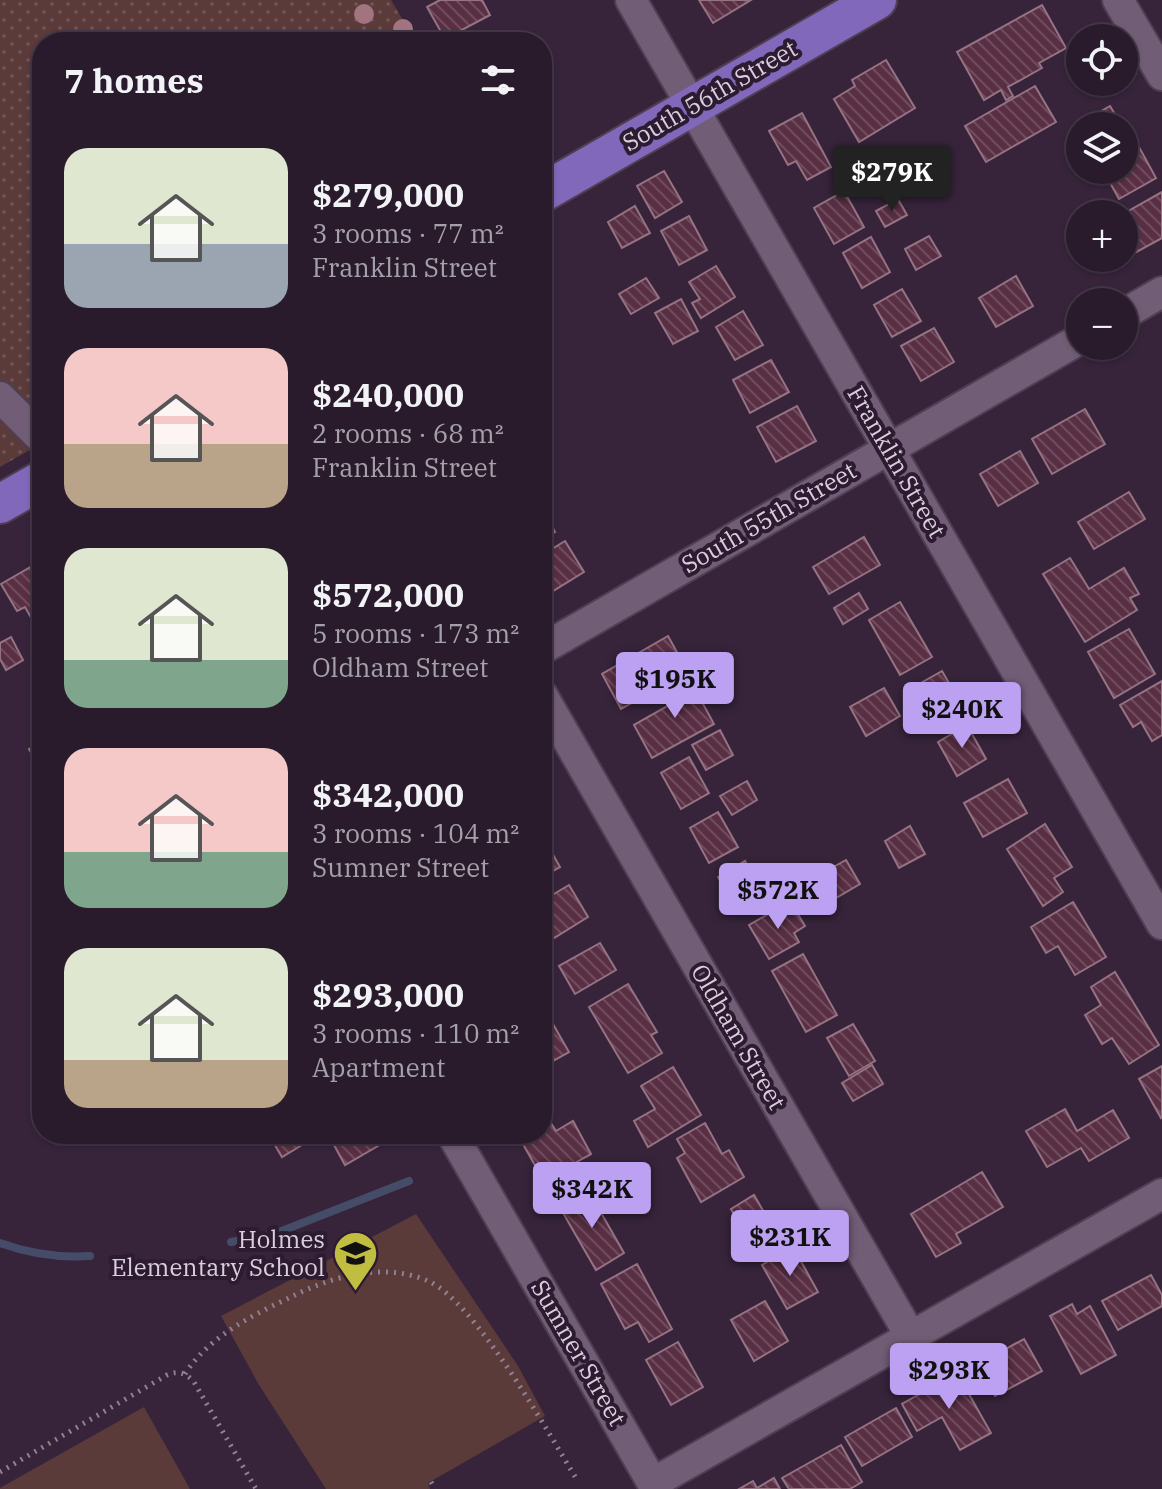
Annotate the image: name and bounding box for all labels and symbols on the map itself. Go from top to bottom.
street label: South 56th Street [616,32,803,158]
pin: $279K [836,145,948,213]
street label: Franklin Street [840,380,953,543]
street label: South 55th Street [675,454,862,580]
pin: $195K [619,652,731,720]
pin: $240K [906,682,1018,750]
pin: $572K [722,863,834,931]
street label: Oldham Street [684,958,793,1115]
pin: $342K [536,1162,648,1230]
pin: $231K [734,1210,846,1278]
place label: Holmes Elementary School [111,1223,325,1283]
school or university icon: Holmes Elementary School [332,1230,380,1293]
street label: Sumner Street [524,1274,634,1431]
pin: $293K [893,1343,1005,1411]

